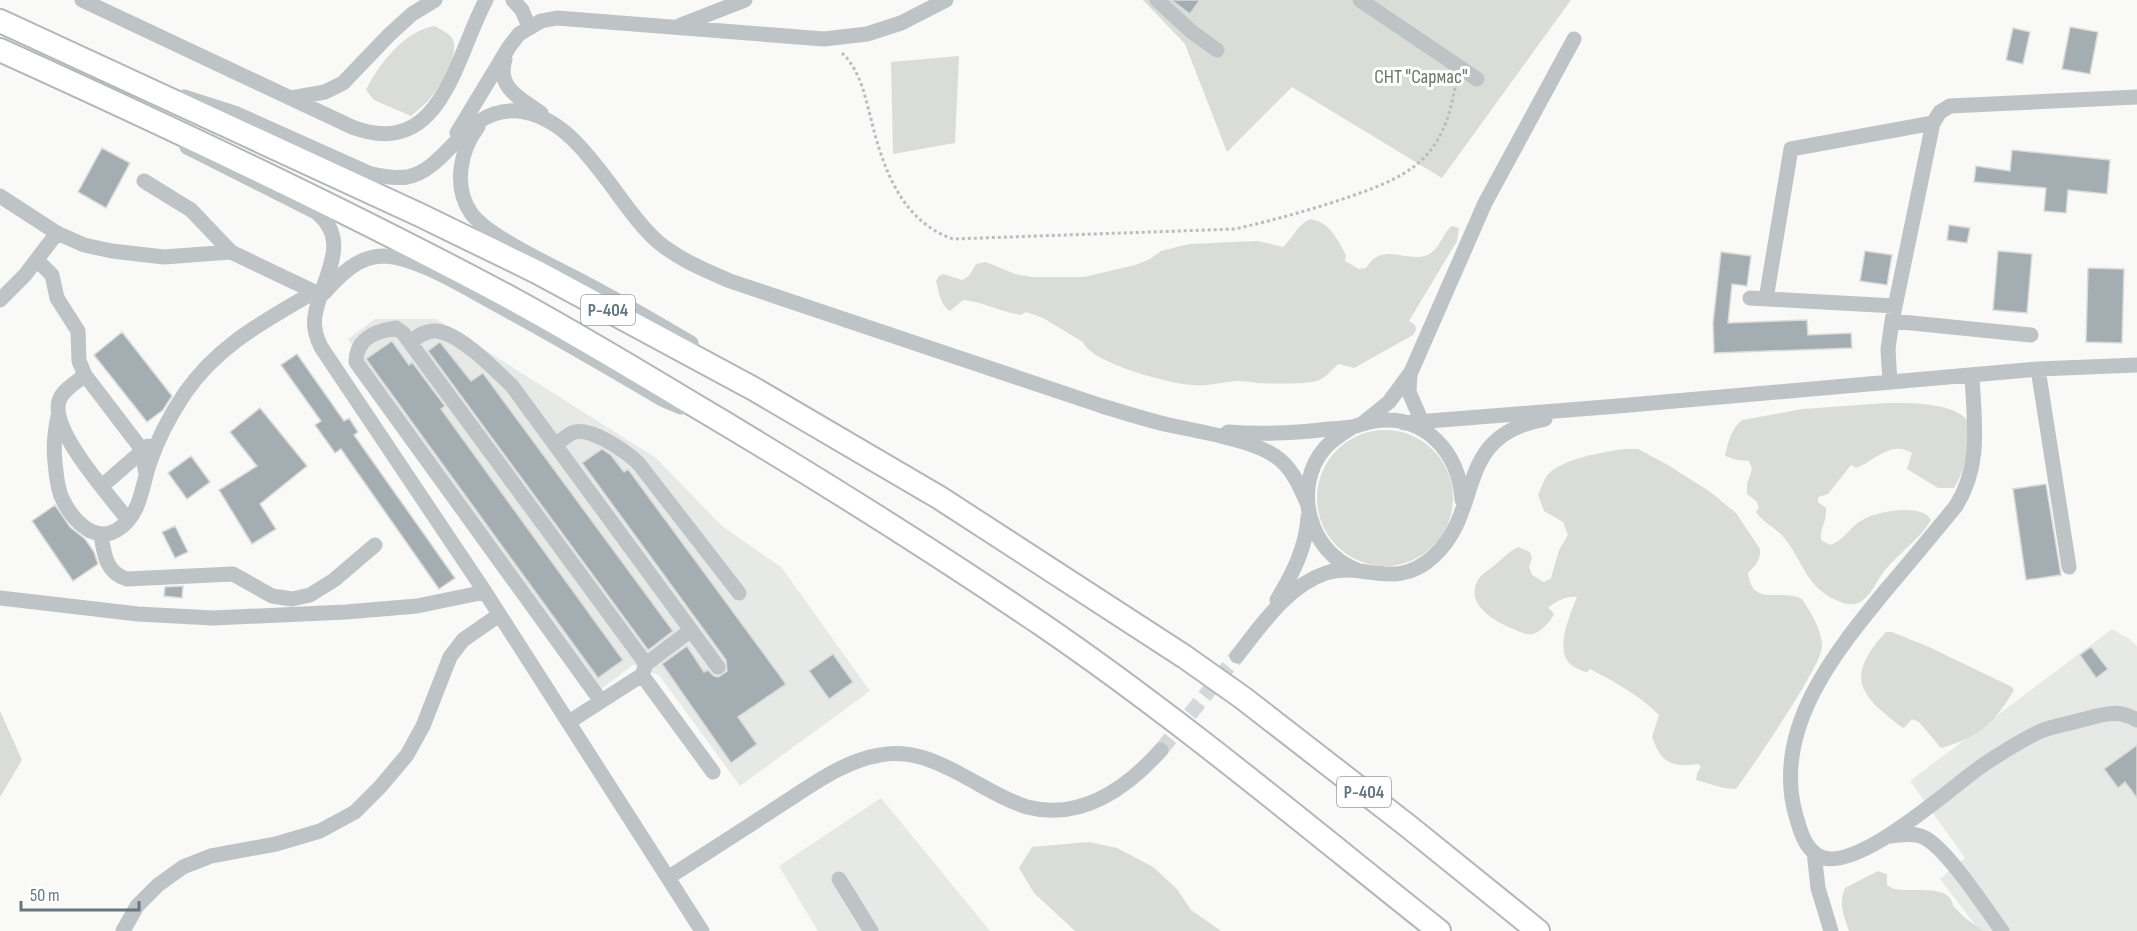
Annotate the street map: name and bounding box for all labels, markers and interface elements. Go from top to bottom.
park label: СНТ "Сармас" [1374,65,1468,89]
road number: Р-404 [581,295,635,325]
road number: Р-404 [1337,777,1391,807]
scale bar [21,874,140,912]
text: 50 m [30,885,60,906]

